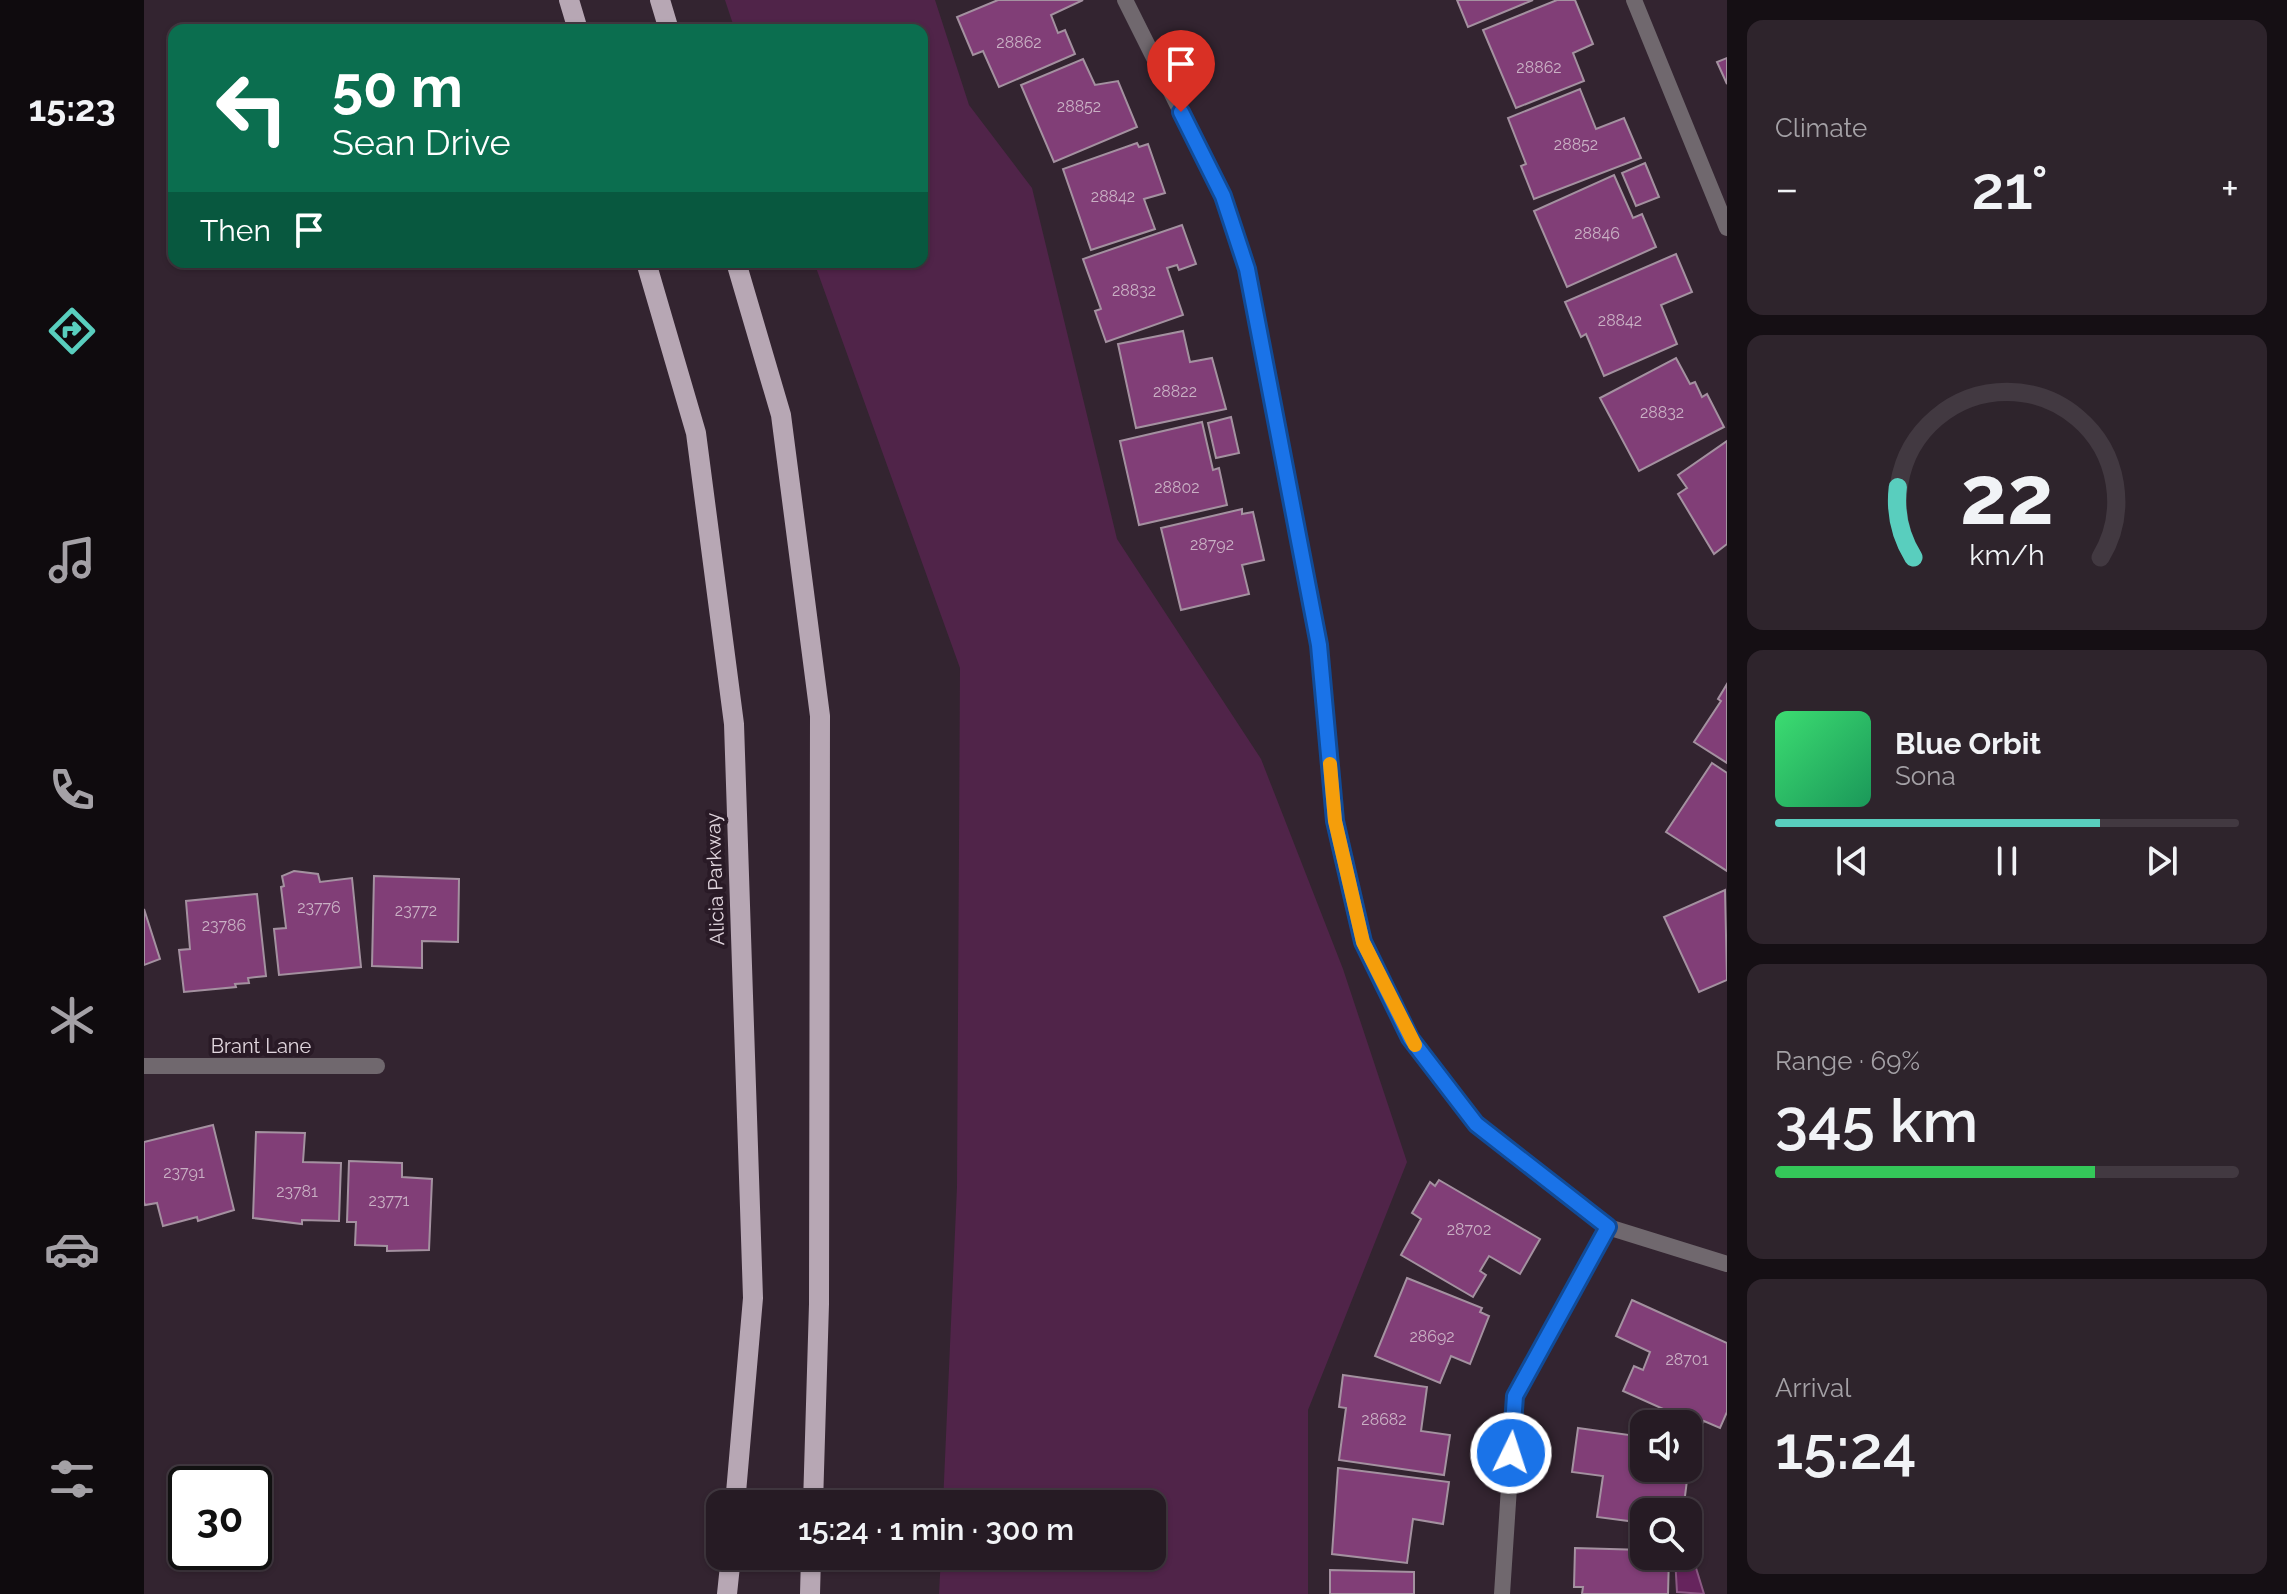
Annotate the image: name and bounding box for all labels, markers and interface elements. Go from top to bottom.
pin [1147,30,1215,112]
house number: 28862 [996,33,1042,52]
icon: arrive [1159,42,1203,86]
text: 50 m [332,54,463,120]
icon: left [200,56,304,160]
house number: 28862 [1516,58,1562,77]
text: 15:23 [28,87,116,129]
house number: 28852 [1057,97,1101,116]
text: Climate [1775,113,1867,143]
text: Sean Drive [332,121,511,163]
house number: 28852 [1554,135,1598,154]
text: 21° [1971,153,2048,223]
text: − [1775,163,1799,214]
text: + [2221,163,2239,214]
house number: 28842 [1091,187,1135,206]
icon: arrive [287,208,331,252]
text: Then [200,213,271,248]
house number: 28846 [1574,224,1620,243]
house number: 28832 [1112,281,1156,300]
icon: directions [44,303,100,359]
house number: 28842 [1598,311,1642,330]
house number: 28822 [1153,382,1197,401]
house number: 28832 [1640,403,1684,422]
text: 22 [1960,446,2054,543]
house number: 28802 [1154,478,1200,497]
icon: music [44,532,100,588]
house number: 28792 [1190,535,1234,554]
text: km/h [1969,538,2045,572]
text: Blue Orbit [1895,726,2041,761]
text: Sona [1895,761,1956,791]
icon: phone [44,762,100,818]
street label: Alicia Parkway [701,812,729,946]
icon: previous [1830,839,1874,883]
icon: pause [1985,839,2029,883]
icon: next [2140,839,2184,883]
house number: 23776 [297,898,341,917]
house number: 23772 [395,901,437,920]
house number: 23786 [202,916,246,935]
icon: climate [44,992,100,1048]
street label: Brant Lane [211,1034,312,1058]
text: Range · 69% [1775,1046,1920,1076]
text: 345 km [1775,1086,1978,1156]
house number: 23791 [163,1163,205,1182]
house number: 23781 [276,1182,318,1201]
house number: 23771 [369,1191,410,1210]
house number: 28702 [1447,1220,1491,1239]
icon: car [44,1221,100,1277]
house number: 28692 [1409,1327,1455,1346]
house number: 28701 [1666,1350,1709,1369]
text: Arrival [1775,1373,1851,1403]
house number: 28682 [1361,1410,1407,1429]
map controls [1630,1410,1702,1570]
button: sound [1630,1410,1702,1482]
position arrow [1469,1411,1553,1495]
text: 15:24 [1775,1413,1916,1483]
icon: filters [44,1451,100,1507]
speed limit sign: 30 [168,1466,272,1570]
button: search [1630,1498,1702,1570]
text: 15:24 · 1 min · 300 m [798,1512,1074,1547]

